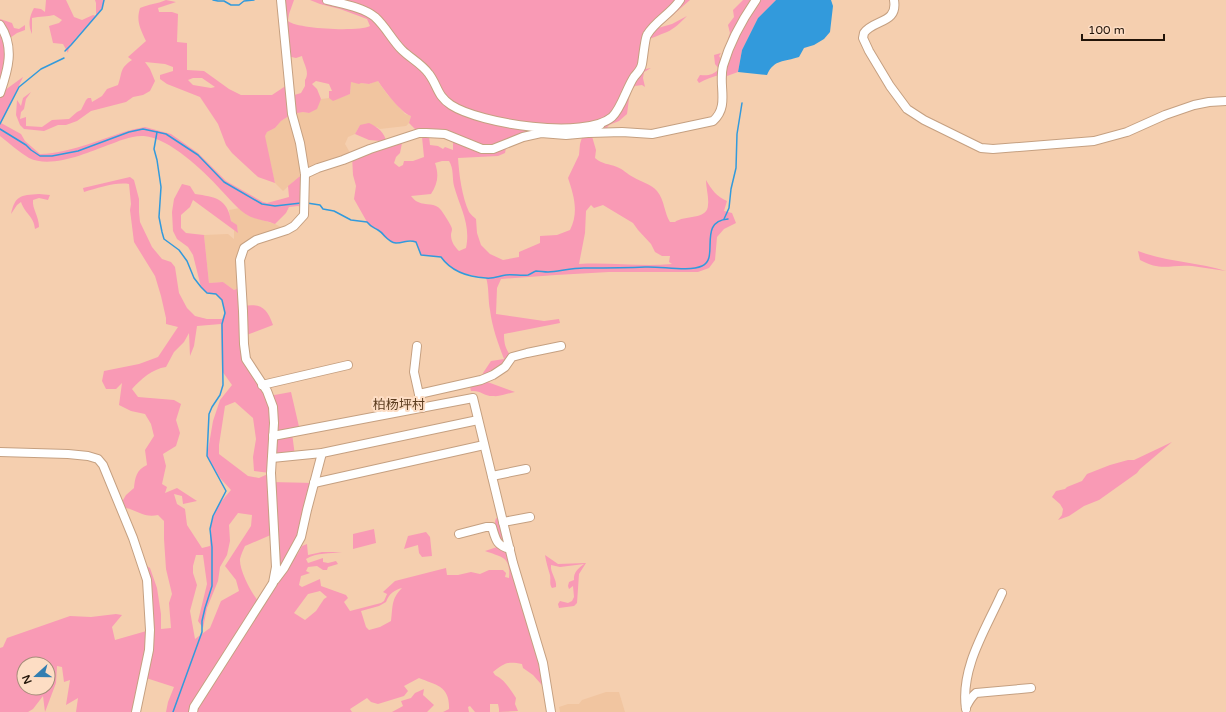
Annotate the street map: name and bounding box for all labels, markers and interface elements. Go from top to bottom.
scale bar [1082,16,1164,42]
text: 100 m [1088,23,1125,37]
district label: 柏杨坪村 [373,397,425,413]
north arrow [16,656,56,696]
text: N [19,673,35,686]

